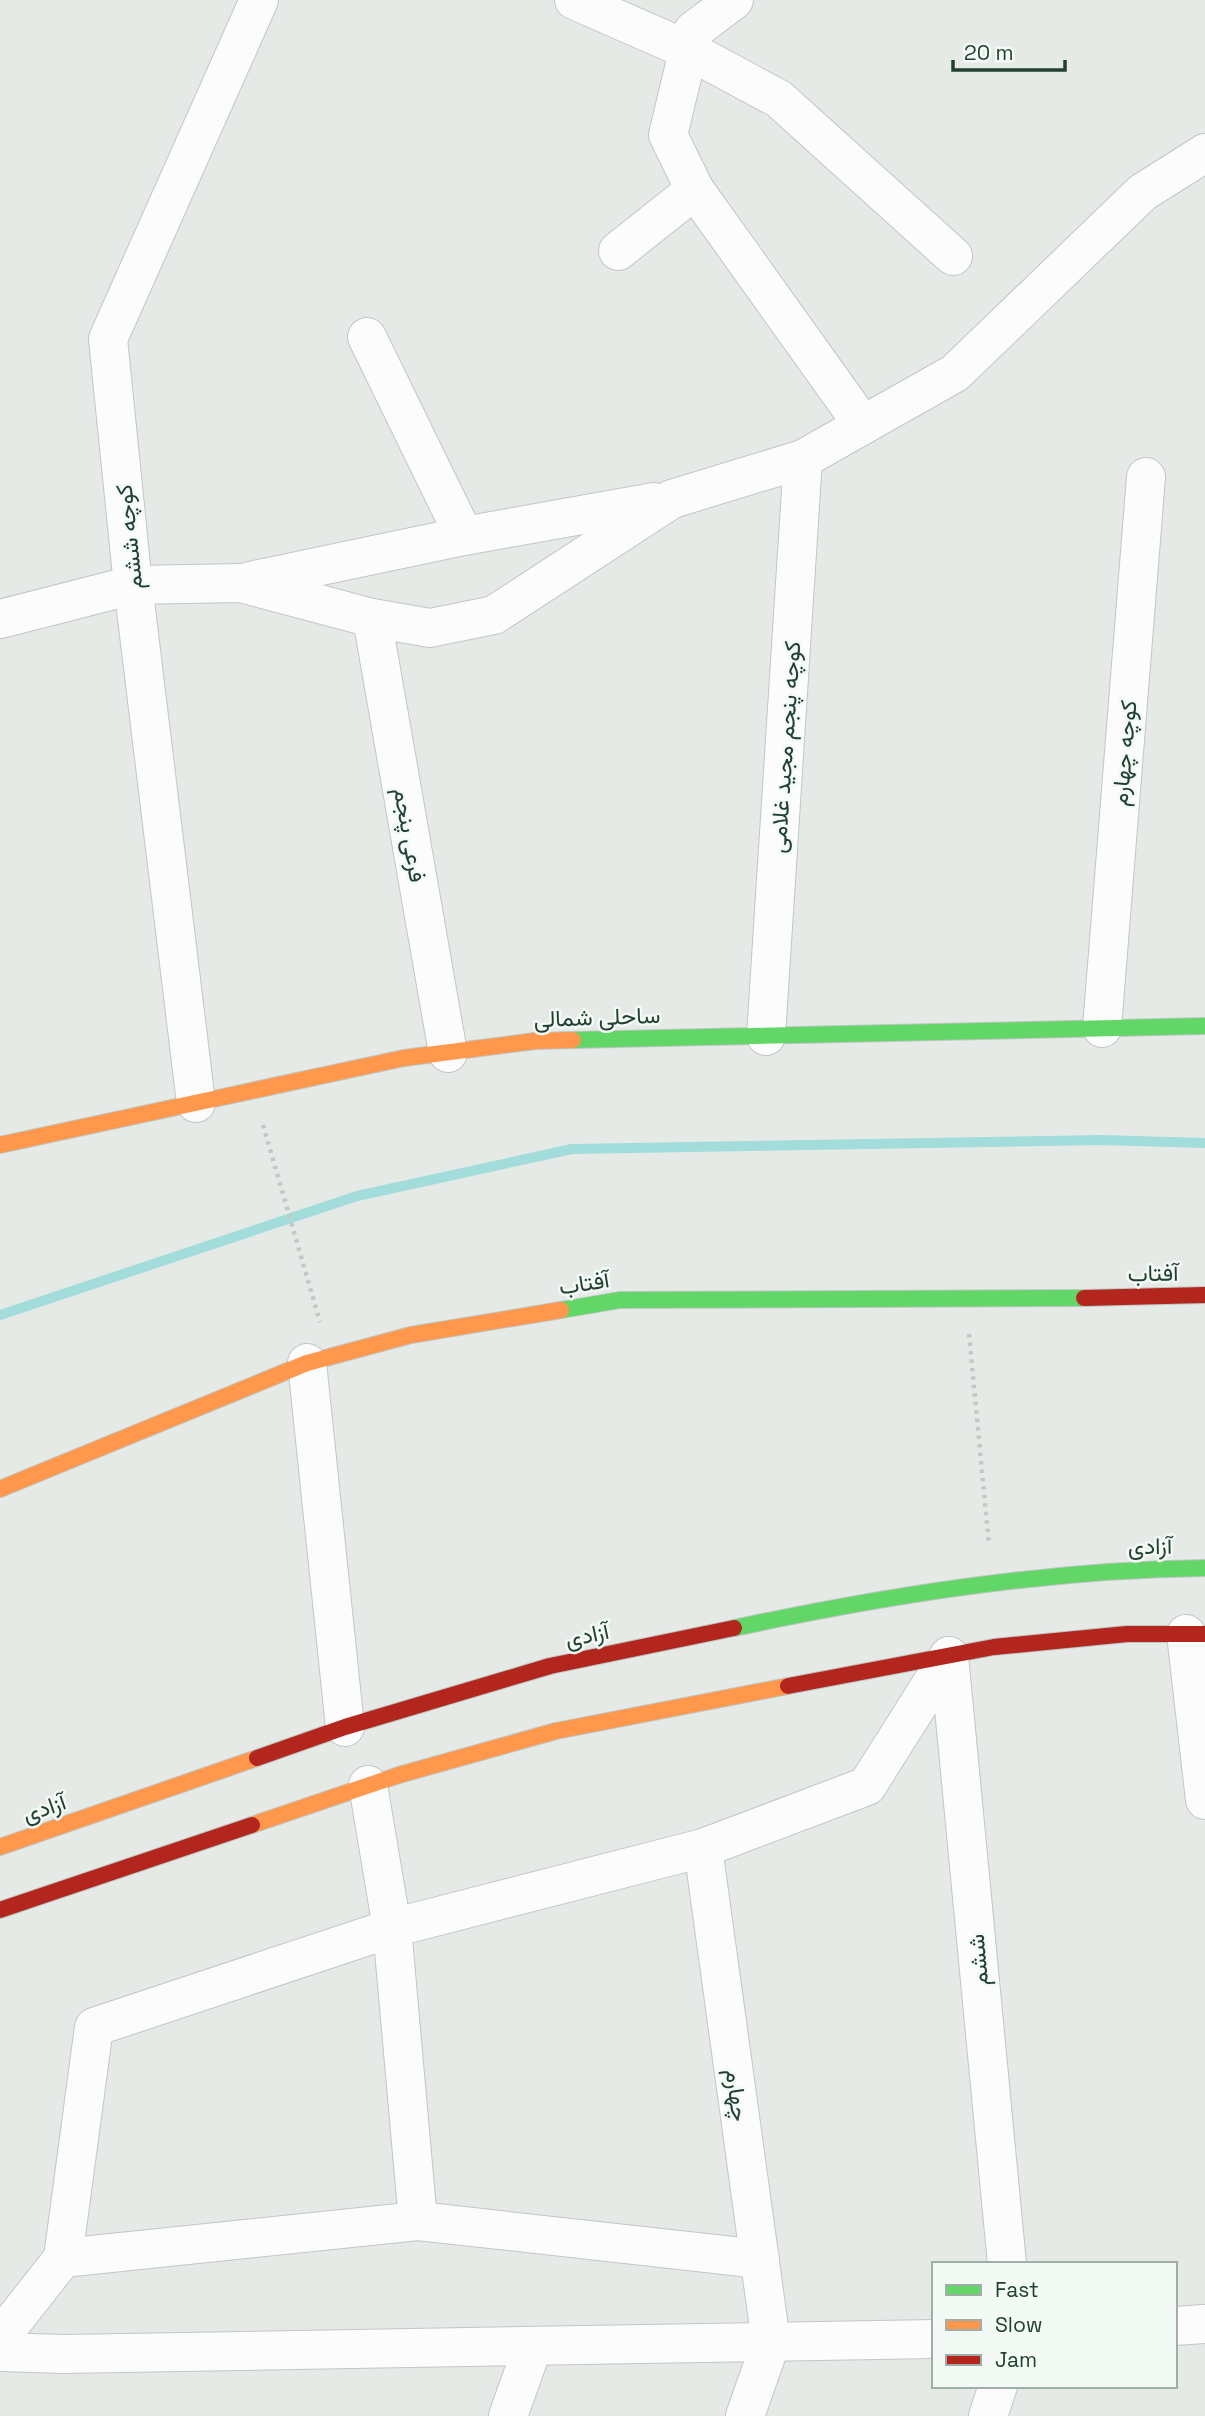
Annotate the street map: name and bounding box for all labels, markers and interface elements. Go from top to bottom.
scale bar [953,28,1065,72]
text: 20 m [964,39,1014,66]
street label: کوچه ششم [109,483,150,591]
street label: کوچه پنجم مجید غلامی [763,640,808,854]
street label: کوچه چهارم [1104,699,1145,807]
street label: فرعی پنجم [386,785,433,885]
street label: ساحلی شمالی [533,1000,661,1034]
street label: آفتاب [1127,1258,1180,1288]
street label: آفتاب [557,1264,613,1302]
street label: آزادی [1128,1531,1174,1561]
street label: آزادی [562,1615,613,1654]
street label: آزادی [18,1786,71,1829]
street label: ششم [961,1933,995,1987]
street label: چهارم [717,2067,756,2123]
legend [932,2262,1177,2388]
text: Fast [995,2276,1039,2303]
text: Slow [995,2311,1043,2338]
text: Jam [995,2346,1037,2373]

